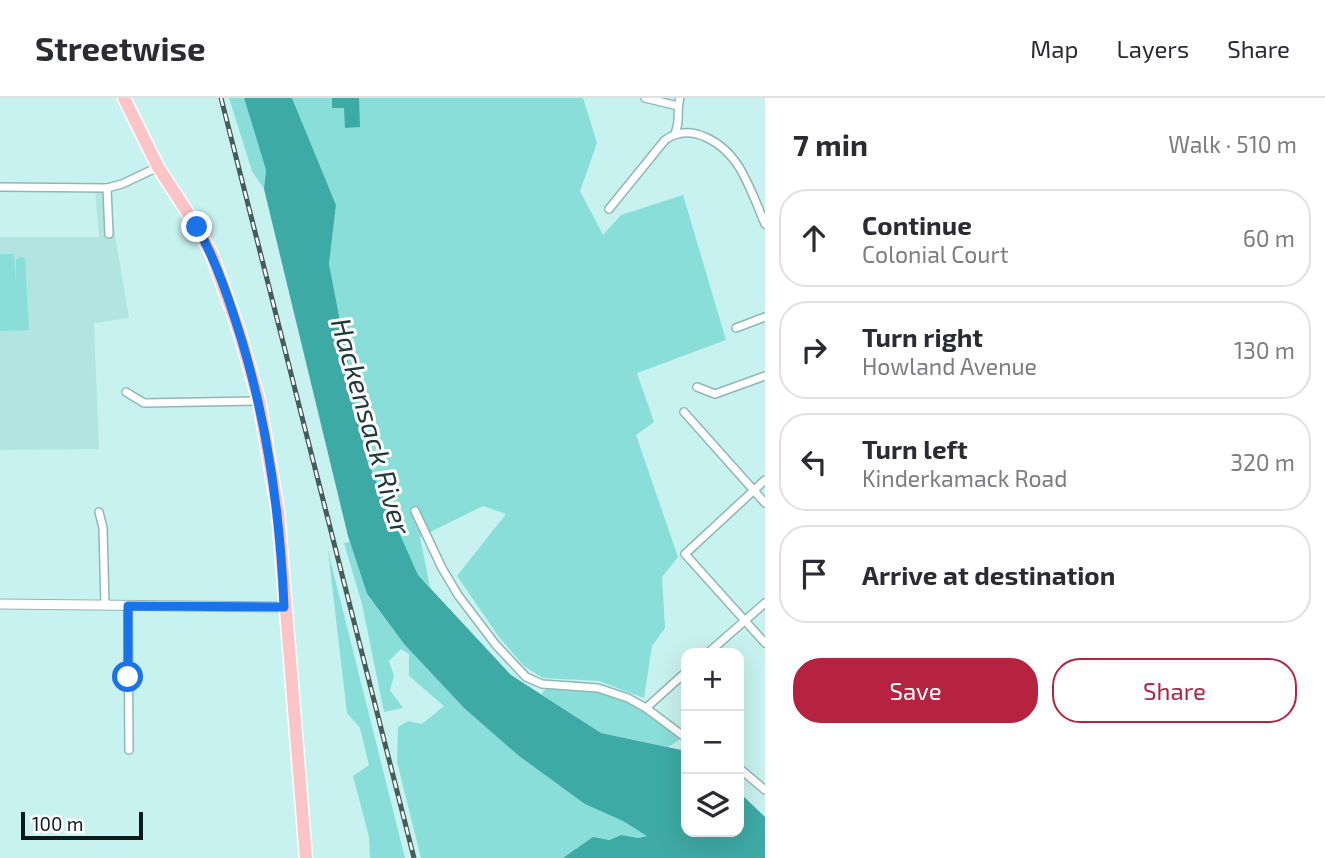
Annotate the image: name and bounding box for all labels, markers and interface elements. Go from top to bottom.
text: Streetwise [35,28,206,68]
text: Map [1030,34,1078,63]
text: Layers [1116,34,1189,63]
text: Share [1227,34,1290,63]
text: 7 min [793,126,868,162]
text: Walk · 510 m [1168,130,1297,158]
text: Continue [862,209,972,240]
route end [181,211,212,242]
icon: ahead [795,219,833,257]
text: 60 m [1243,224,1295,252]
text: Colonial Court [862,240,1008,268]
water label: Hackensack River [325,314,419,539]
text: Turn right [862,321,983,352]
icon: right [795,331,833,369]
text: 130 m [1234,336,1295,364]
text: Howland Avenue [862,352,1037,380]
text: Turn left [862,433,968,464]
icon: left [795,443,833,481]
text: 320 m [1230,448,1295,476]
text: Kinderkamack Road [862,464,1067,492]
icon: arrive [795,555,833,593]
text: Arrive at destination [862,559,1115,590]
map controls [681,648,744,837]
button: + [681,648,744,711]
button: Save [793,658,1038,723]
button: Share [1052,658,1297,723]
route start [112,661,143,692]
button: − [681,711,744,774]
button: layers [681,774,744,837]
scale bar [21,809,144,841]
text: 100 m [32,812,83,835]

